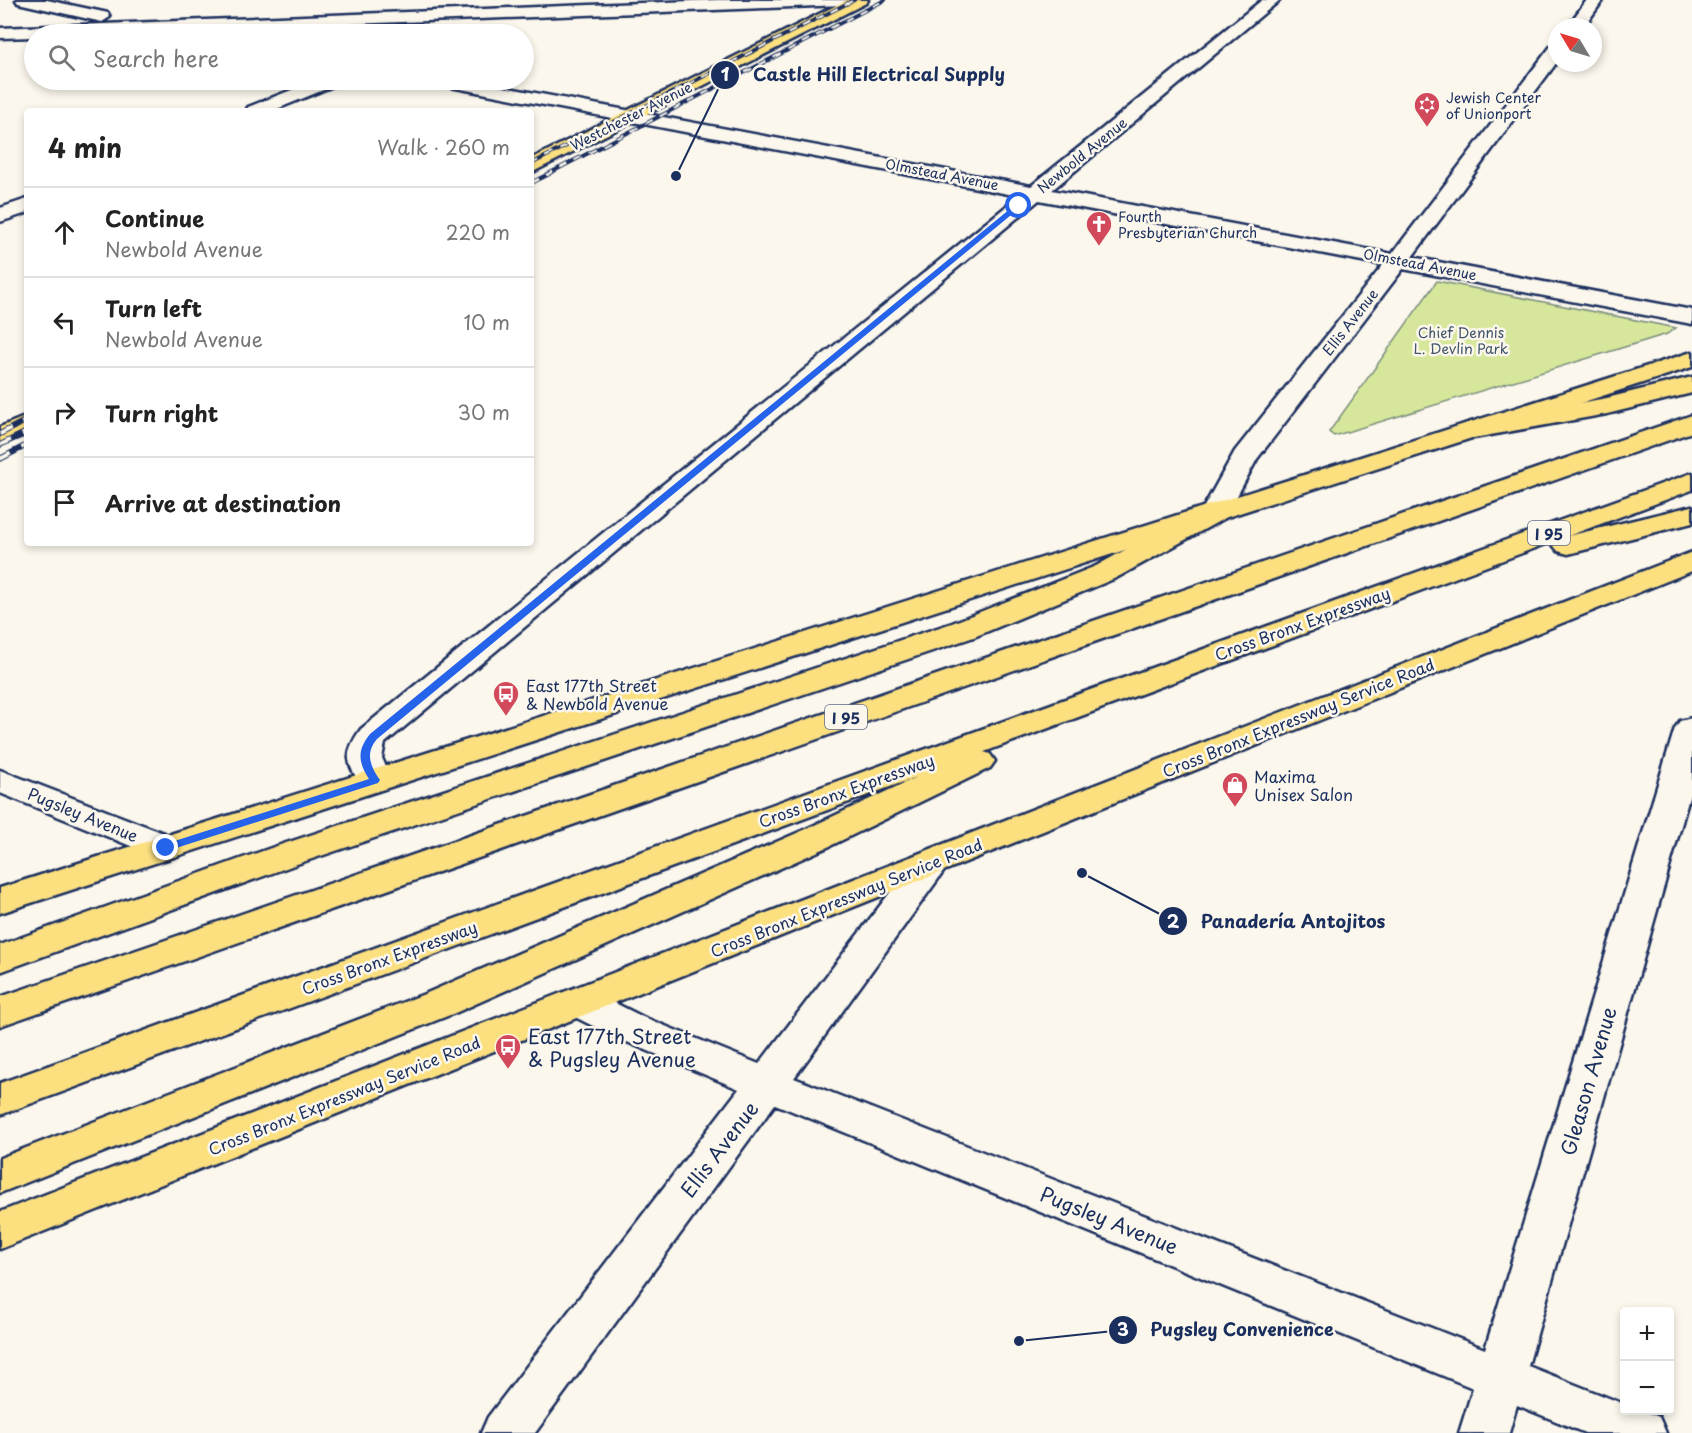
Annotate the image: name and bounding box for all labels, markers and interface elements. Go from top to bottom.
north arrow [1548,18,1602,72]
search box [24,24,534,90]
icon: search [45,41,78,74]
text: Search here [93,41,219,74]
callout: Castle Hill Electrical Supply [710,57,1017,93]
text: 1 [721,60,730,87]
text: Castle Hill Electrical Supply [753,60,1005,87]
street label: Westchester Avenue [567,76,696,156]
place label: Jewish Center of Unionport [1446,87,1541,124]
synagogue icon: Jewish Center of Unionport [1412,90,1442,128]
street label: Newbold Avenue [1032,112,1132,198]
text: 4 min [48,128,122,167]
text: Walk · 260 m [377,132,510,162]
street label: Olmstead Avenue [884,153,1001,195]
route start [1005,192,1031,218]
text: Continue [105,201,204,234]
place label: Fourth Presbyterian Church [1118,206,1257,243]
church icon: Fourth Presbyterian Church [1084,209,1114,247]
icon: ahead [48,216,81,249]
text: 220 m [446,217,510,247]
text: Newbold Avenue [105,234,263,264]
street label: Olmstead Avenue [1362,243,1479,285]
street label: Ellis Avenue [1317,284,1383,360]
text: Turn left [105,291,202,324]
icon: left [48,306,81,339]
text: 10 m [463,307,510,337]
park label: Chief Dennis L. Devlin Park [1414,322,1509,359]
text: Newbold Avenue [105,324,263,354]
icon: right [48,396,81,429]
text: Turn right [105,396,218,429]
text: 30 m [457,397,510,427]
icon: arrive [48,486,81,519]
text: Arrive at destination [105,486,341,519]
road number: I 95 [1528,521,1570,545]
street label: Cross Bronx Expressway [1211,580,1393,666]
street label: Cross Bronx Expressway Service Road [1158,651,1438,783]
place label: East 177th Street & Newbold Avenue [526,673,668,715]
bus stop icon: East 177th Street & Newbold Avenue [491,679,521,717]
road number: I 95 [825,705,867,729]
street label: Cross Bronx Expressway [755,747,937,833]
place label: Maxima Unisex Salon [1254,764,1353,806]
shop icon: Maxima Unisex Salon [1220,770,1250,808]
street label: Pugsley Avenue [24,781,142,847]
street label: Cross Bronx Expressway Service Road [706,831,986,963]
route end [152,834,178,860]
callout: Panadería Antojitos [1158,903,1397,939]
text: 2 [1167,907,1180,934]
text: Panadería Antojitos [1201,907,1386,934]
street label: Cross Bronx Expressway [298,914,480,1000]
street label: Gleason Avenue [1552,1003,1624,1159]
place label: East 177th Street & Pugsley Avenue [528,1021,696,1074]
street label: Cross Bronx Expressway Service Road [204,1029,484,1161]
bus stop icon: East 177th Street & Pugsley Avenue [493,1032,523,1070]
street label: Ellis Avenue [673,1095,765,1203]
street label: Pugsley Avenue [1035,1179,1183,1261]
map controls [1620,1307,1674,1415]
button: + [1620,1307,1674,1361]
callout: Pugsley Convenience [1108,1312,1347,1348]
text: 3 [1117,1315,1129,1342]
text: Pugsley Convenience [1150,1315,1334,1342]
button: − [1620,1361,1674,1415]

